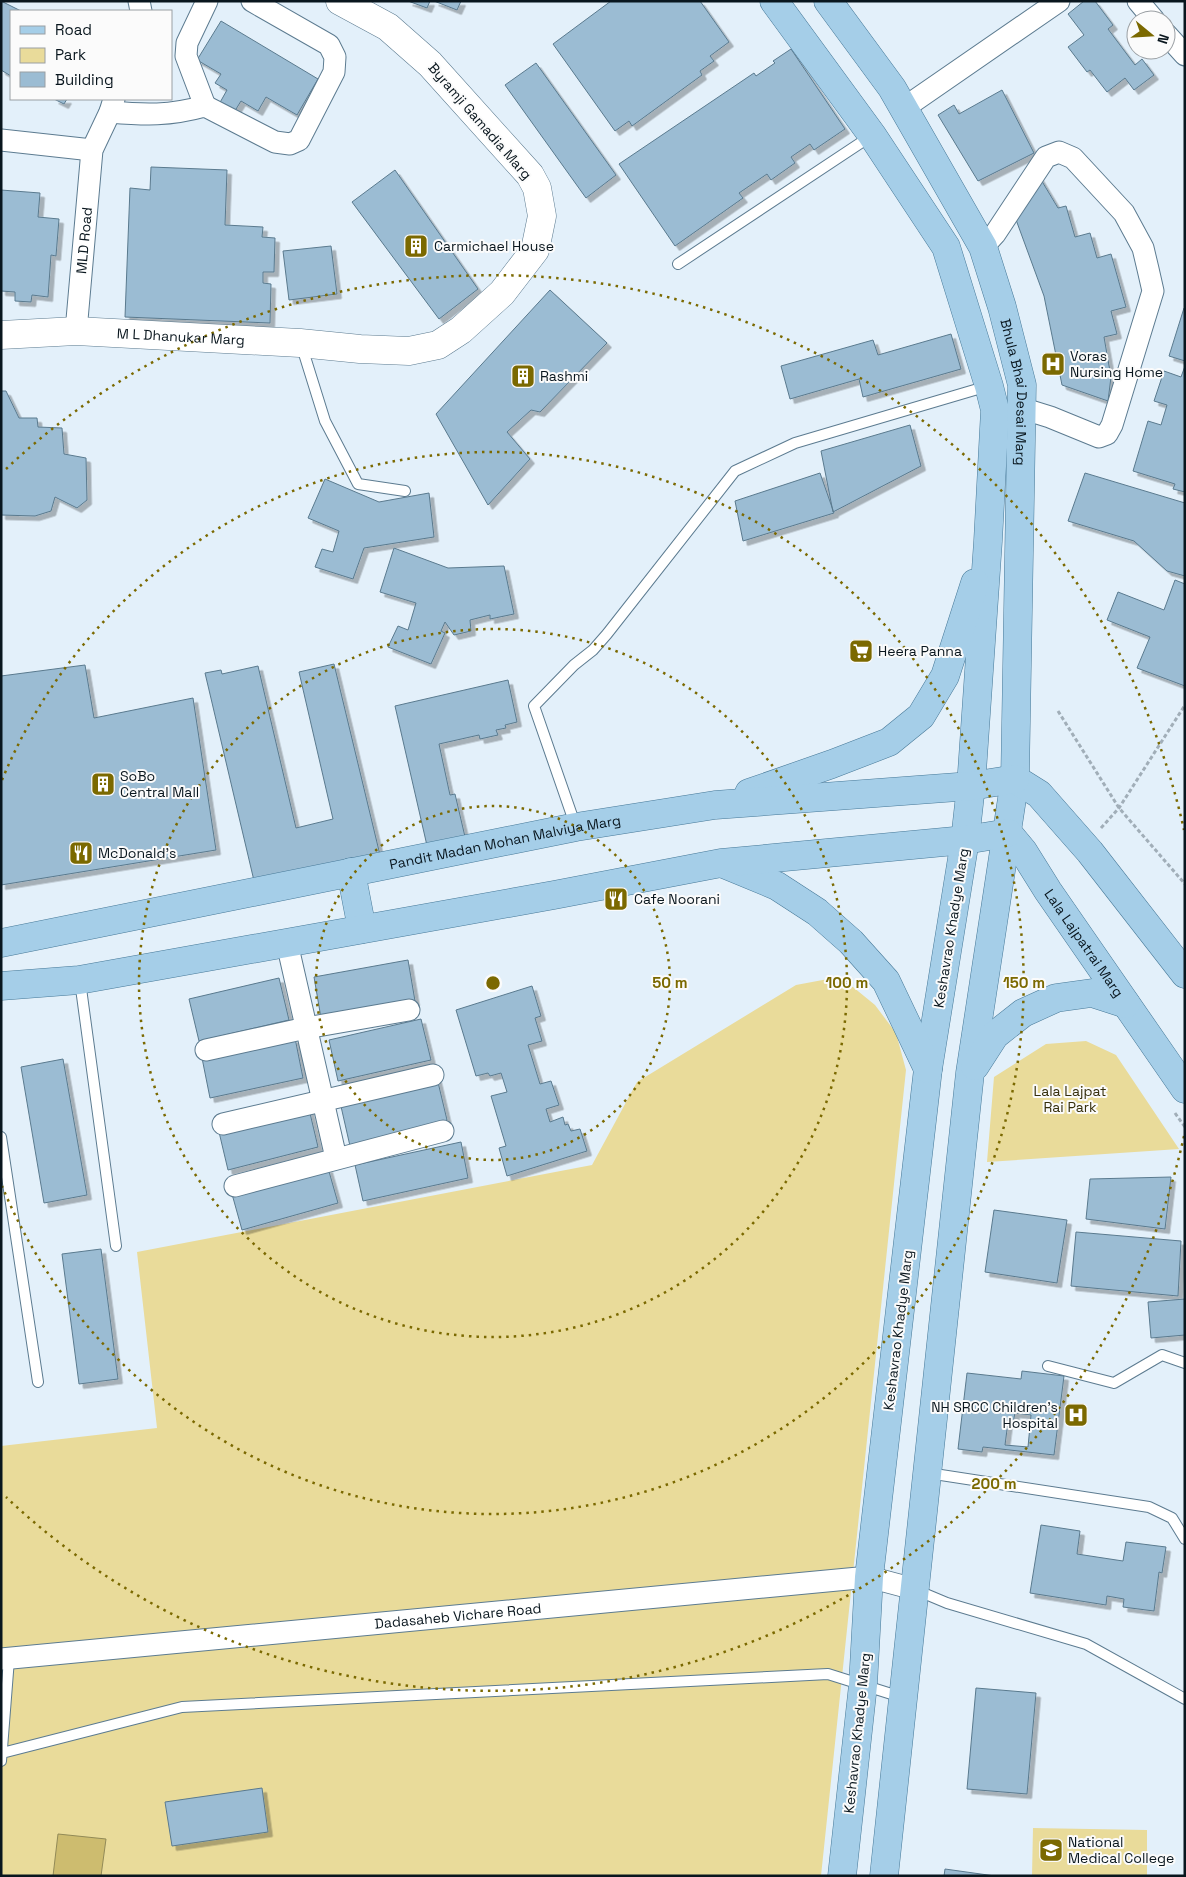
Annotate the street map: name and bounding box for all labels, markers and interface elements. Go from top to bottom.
legend [10,10,172,100]
north arrow [1126,10,1176,60]
text: Road [55,20,92,39]
text: N [1153,32,1173,46]
text: Park [55,45,86,64]
street label: Byramji Gamadia Marg [424,59,536,183]
text: Building [55,70,114,89]
street label: MLD Road [72,206,96,275]
building icon: Carmichael House [403,233,429,259]
place label: Carmichael House [434,237,554,255]
street label: Bhula Bhai Desai Marg [996,317,1031,466]
street label: M L Dhanukar Marg [116,324,245,349]
place label: Voras Nursing Home [1070,347,1163,381]
hospital icon: Voras Nursing Home [1040,351,1066,377]
building icon: Rashmi [510,363,536,389]
place label: Rashmi [540,367,588,385]
supermarket icon: Heera Panna [848,638,874,664]
place label: Heera Panna [878,642,962,660]
place label: SoBo Central Mall [120,767,199,801]
building icon: SoBo Central Mall [90,771,116,797]
street label: Pandit Madan Mohan Malviya Marg [388,811,622,873]
restaurant icon: McDonald's [68,840,94,866]
place label: McDonald's [98,844,176,862]
street label: Keshavrao Khadye Marg [929,847,973,1009]
restaurant icon: Cafe Noorani [603,886,629,912]
street label: Lala Lajpatrai Marg [1040,886,1128,1001]
place label: Cafe Noorani [634,890,720,908]
text: 50 m [652,973,688,992]
text: 100 m [826,973,868,992]
text: 150 m [1003,973,1045,992]
centre of rings [484,974,502,992]
park label: Lala Lajpat Rai Park [1034,1082,1107,1116]
street label: Keshavrao Khadye Marg [879,1249,917,1411]
place label: NH SRCC Children's Hospital [931,1398,1058,1432]
hospital icon: NH SRCC Children's Hospital [1063,1402,1089,1428]
text: 200 m [972,1474,1016,1493]
street label: Dadasaheb Vichare Road [374,1599,542,1633]
street label: Keshavrao Khadye Marg [840,1652,874,1814]
place label: National Medical College [1068,1833,1174,1867]
school or university icon: National Medical College [1038,1837,1064,1863]

